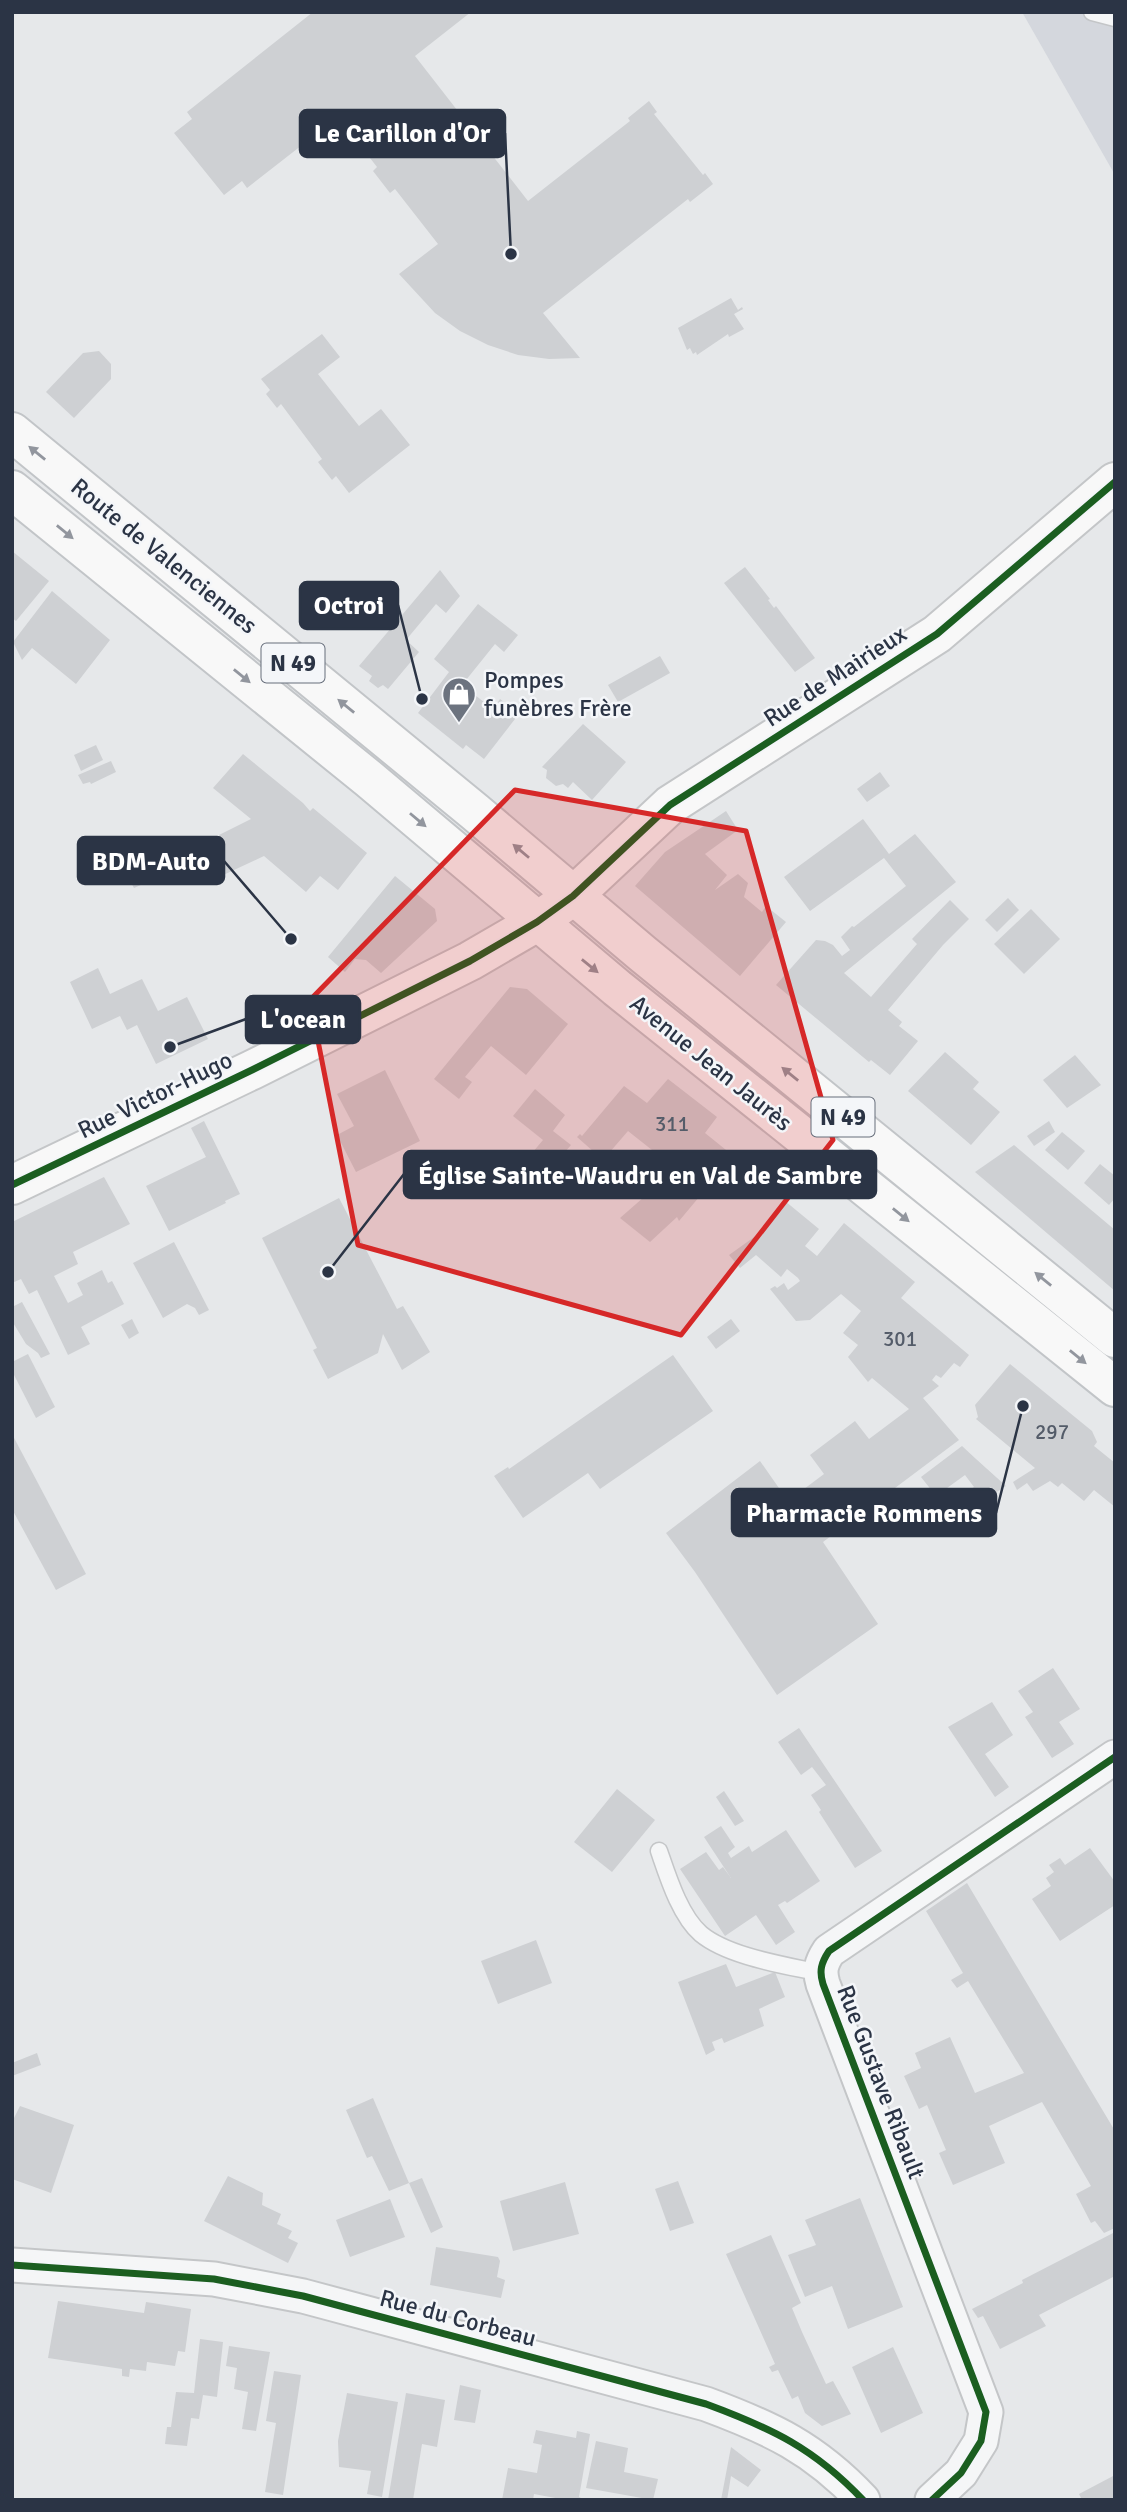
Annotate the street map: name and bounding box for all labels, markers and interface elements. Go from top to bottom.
callout: Le Carillon d'Or [300,110,505,157]
text: Le Carillon d'Or [314,118,491,150]
one-way arrow [29,446,46,461]
street label: Route de Valenciennes [65,472,263,640]
one-way arrow [56,525,74,540]
callout: Octroi [300,582,398,629]
text: Octroi [314,590,384,622]
street label: Rue de Mairieux [758,619,912,733]
road number: N 49 [262,643,324,682]
place label: Pompes funèbres Frère [484,665,632,723]
one-way arrow [234,668,251,683]
shop icon: Pompes funèbres Frère [440,675,478,724]
one-way arrow [337,699,354,714]
one-way arrow [409,812,427,828]
callout: BDM-Auto [78,837,224,884]
one-way arrow [512,844,529,859]
text: BDM-Auto [92,846,210,878]
one-way arrow [580,958,598,973]
street label: Avenue Jean Jaurès [624,988,798,1138]
callout: L'ocean [246,996,360,1043]
text: L'ocean [260,1004,346,1036]
street label: Rue Victor-Hugo [73,1045,237,1145]
one-way arrow [782,1067,799,1082]
road number: N 49 [812,1098,874,1136]
house number: 311 [655,1111,689,1137]
callout: Église Sainte-Waudru en Val de Sambre [404,1151,876,1198]
text: Église Sainte-Waudru en Val de Sambre [418,1160,862,1192]
one-way arrow [892,1207,910,1222]
one-way arrow [1034,1272,1051,1287]
house number: 301 [883,1326,917,1352]
one-way arrow [1069,1350,1087,1365]
house number: 297 [1035,1419,1069,1445]
callout: Pharmacie Rommens [732,1489,996,1536]
text: Pharmacie Rommens [746,1498,982,1530]
street label: Rue Gustave Ribault [830,1981,932,2183]
street label: Rue du Corbeau [376,2283,540,2353]

